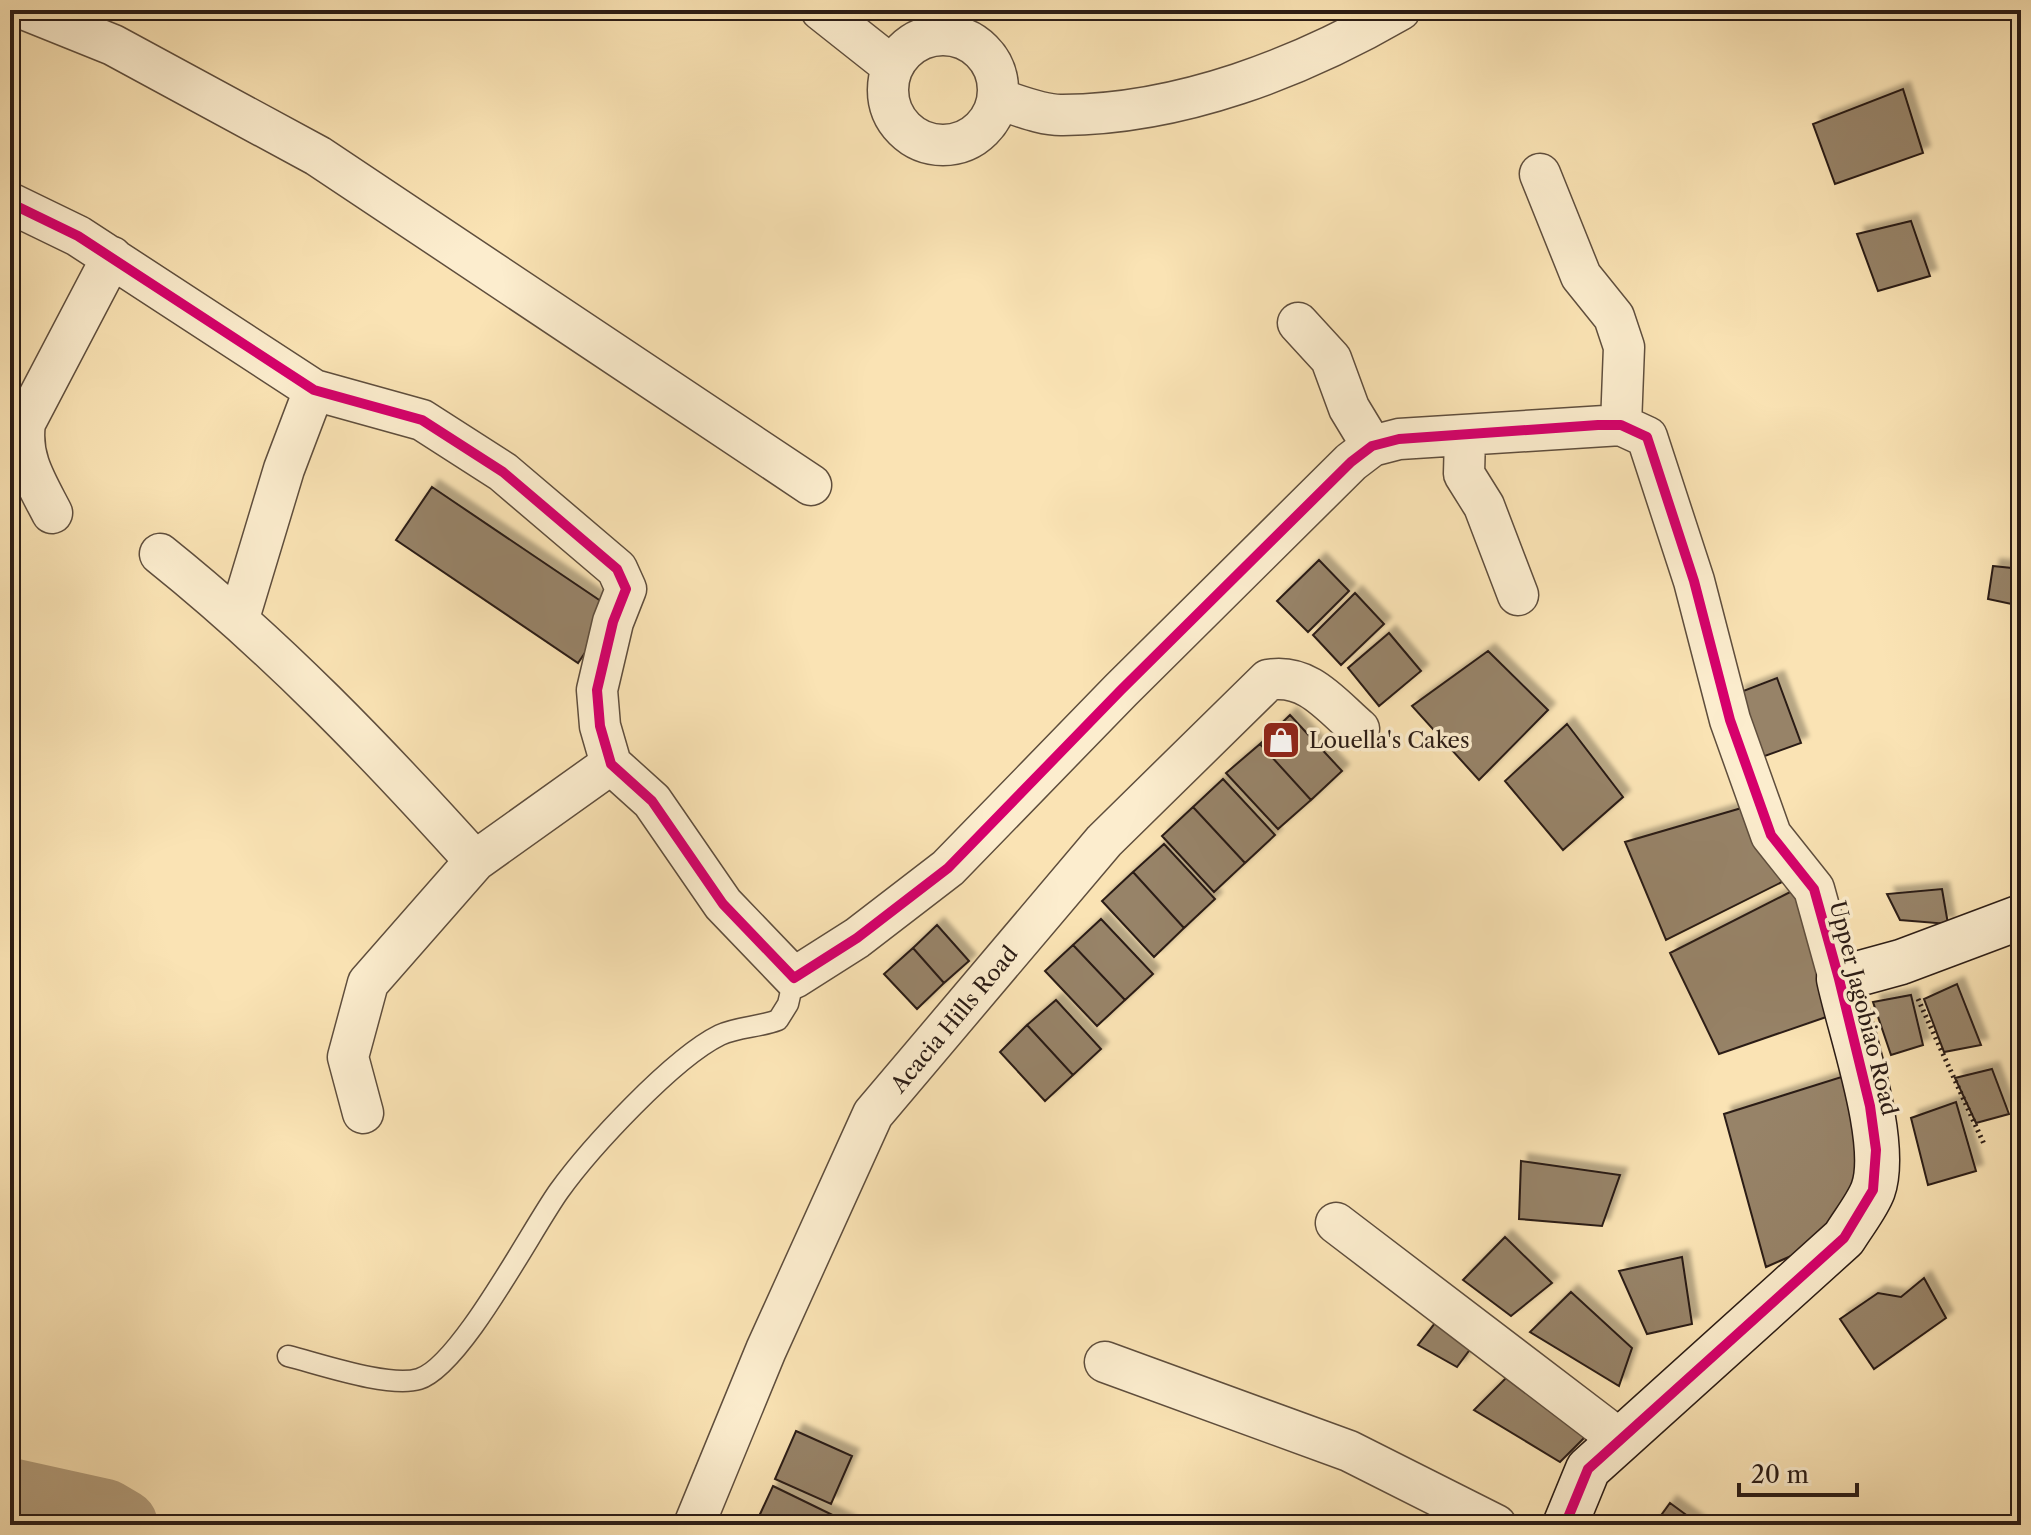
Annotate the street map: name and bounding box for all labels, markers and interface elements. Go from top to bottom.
shop icon: Louella's Cakes [1260,719,1302,761]
place label: Louella's Cakes [1309,727,1469,754]
street label: Upper Jagobiao Road [1824,898,1903,1118]
street label: Acacia Hills Road [885,941,1024,1099]
scale bar [1739,1447,1857,1497]
text: 20 m [1751,1460,1809,1489]

